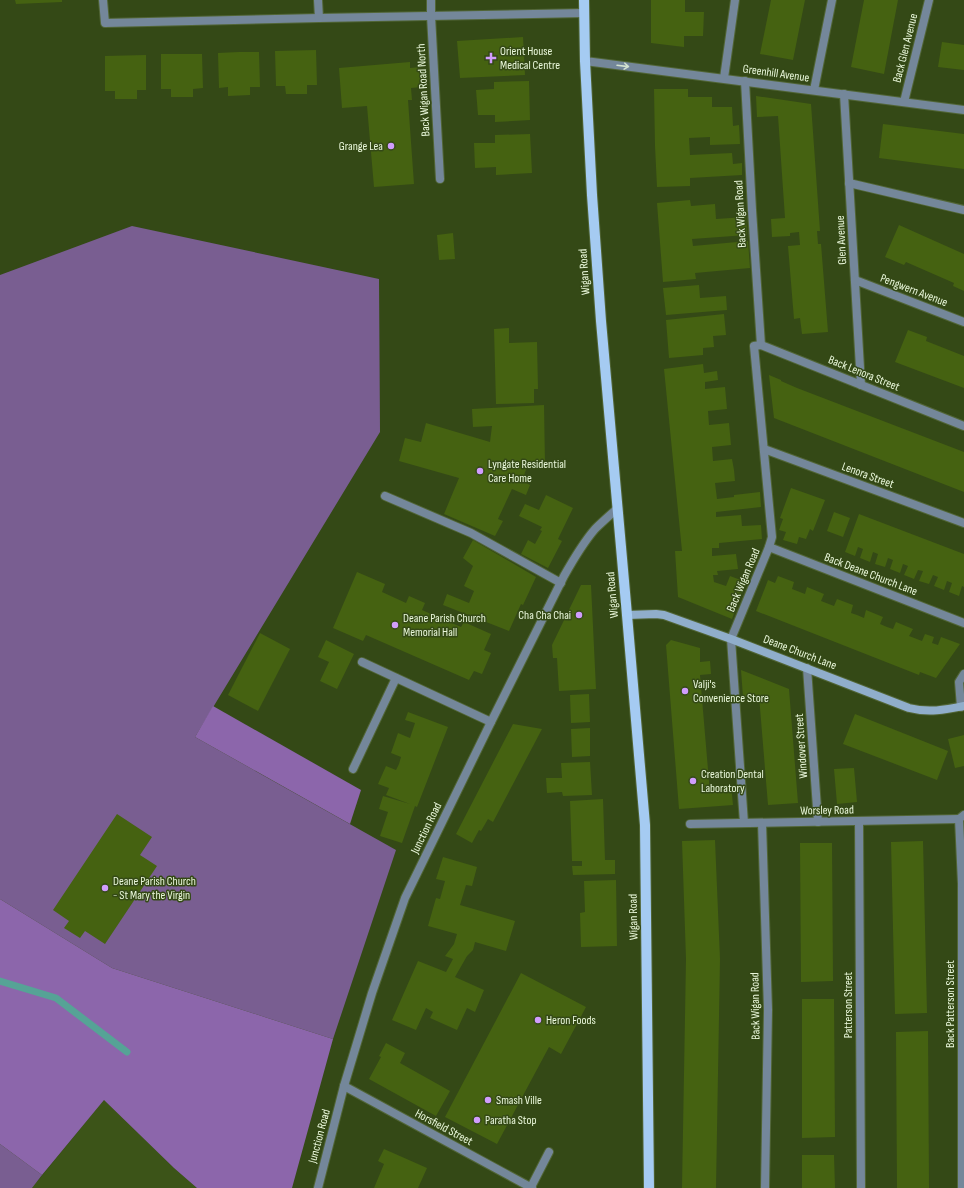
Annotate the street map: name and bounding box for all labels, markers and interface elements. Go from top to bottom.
street label: Back Glen Avenue [890,12,921,84]
street label: Back Wigan Road North [414,43,433,137]
place label: Orient House Medical Centre [500,44,560,73]
marker: Orient House Medical Centre [485,52,497,64]
street label: Greenhill Avenue [742,61,810,86]
one-way arrow [617,62,630,70]
place label: Grange Lea [339,139,383,154]
marker: Grange Lea [386,141,396,151]
street label: Back Wigan Road [731,180,750,248]
street label: Glen Avenue [833,215,850,265]
street label: Wigan Road [575,248,594,296]
street label: Pengwern Avenue [878,271,950,310]
street label: Back Lenora Street [826,352,902,395]
place label: Lyngate Residential Care Home [488,457,566,486]
street label: Lenora Street [840,459,896,492]
marker: Lyngate Residential Care Home [475,466,485,476]
street label: Back Wigan Road [723,546,764,614]
street label: Back Deane Church Lane [822,550,920,599]
street label: Wigan Road [603,571,622,619]
place label: Cha Cha Chai [518,608,571,623]
marker: Cha Cha Chai [574,610,584,620]
place label: Deane Parish Church Memorial Hall [403,611,486,640]
marker: Deane Parish Church Memorial Hall [390,620,400,630]
street label: Deane Church Lane [761,632,839,673]
place label: Valji's Convenience Store [693,677,769,706]
marker: Valji's Convenience Store [680,686,690,696]
street label: Windover Street [792,713,811,779]
place label: Creation Dental Laboratory [701,767,764,796]
marker: Creation Dental Laboratory [688,776,698,786]
street label: Junction Road [407,800,445,857]
street label: Worsley Road [800,803,854,818]
place label: Deane Parish Church - St Mary the Virgin [113,874,196,903]
marker: Deane Parish Church - St Mary the Virgin [100,883,110,893]
street label: Wigan Road [626,894,641,940]
street label: Back Patterson Street [943,960,958,1048]
street label: Patterson Street [841,971,856,1038]
street label: Back Wigan Road [747,972,764,1040]
place label: Heron Foods [546,1013,596,1028]
marker: Heron Foods [533,1015,543,1025]
place label: Smash Ville [496,1093,542,1108]
marker: Smash Ville [483,1095,493,1105]
street label: Horsfield Street [412,1106,475,1149]
street label: Junction Road [305,1108,334,1166]
place label: Paratha Stop [485,1113,536,1128]
marker: Paratha Stop [472,1115,482,1125]

